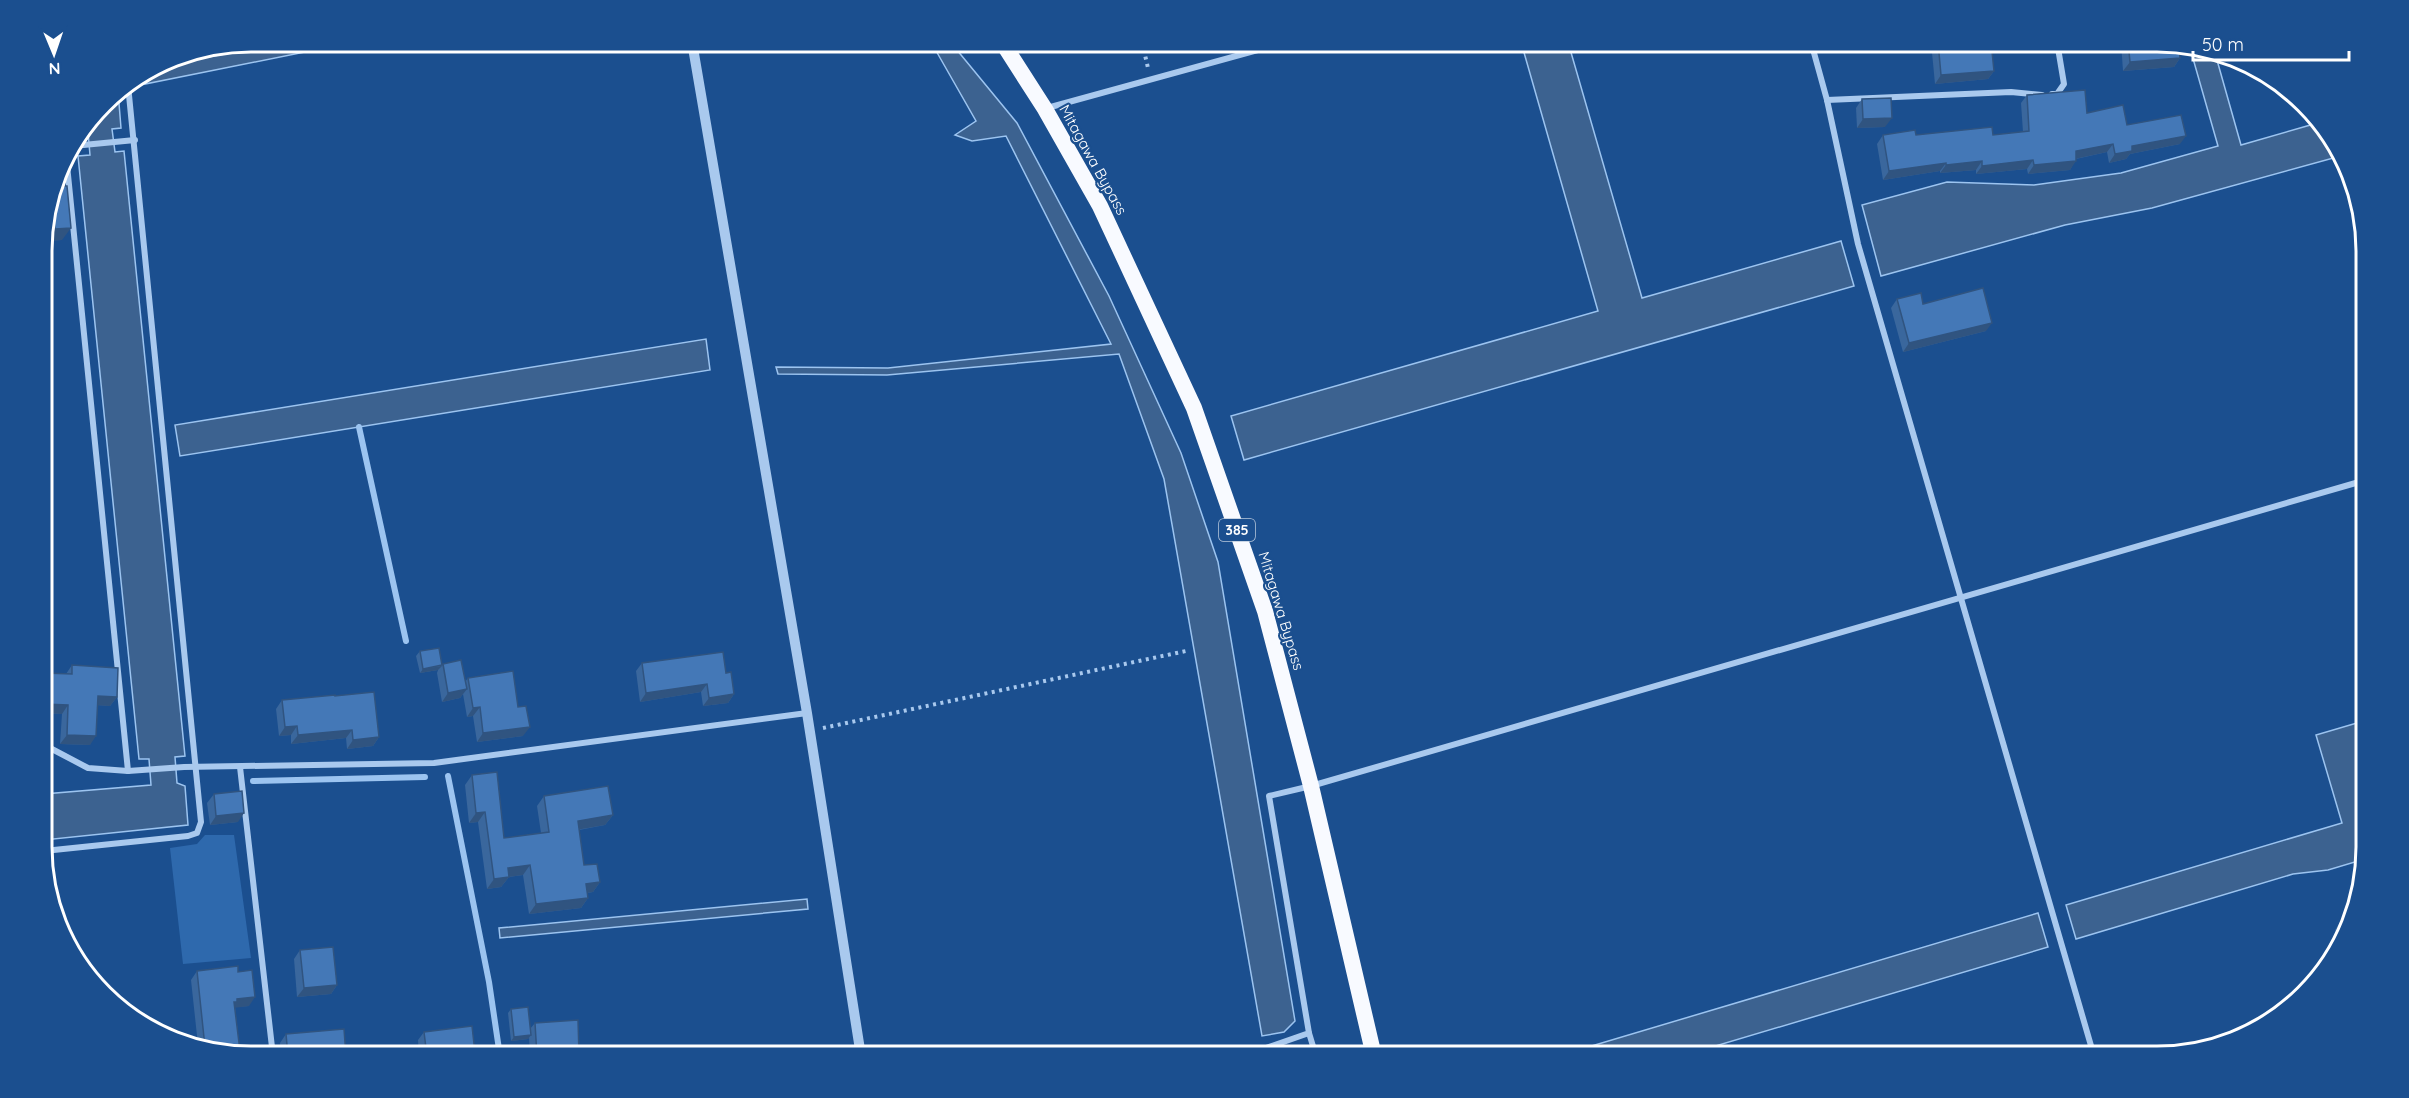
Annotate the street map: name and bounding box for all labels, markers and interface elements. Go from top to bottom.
north arrow [24,24,84,84]
scale bar [2193,24,2349,62]
text: 50 m [2202,33,2244,56]
text: N [48,59,61,79]
street label: Mitagawa Bypass [1055,101,1132,218]
road number: 385 [1219,519,1255,541]
street label: Mitagawa Bypass [1254,549,1309,673]

